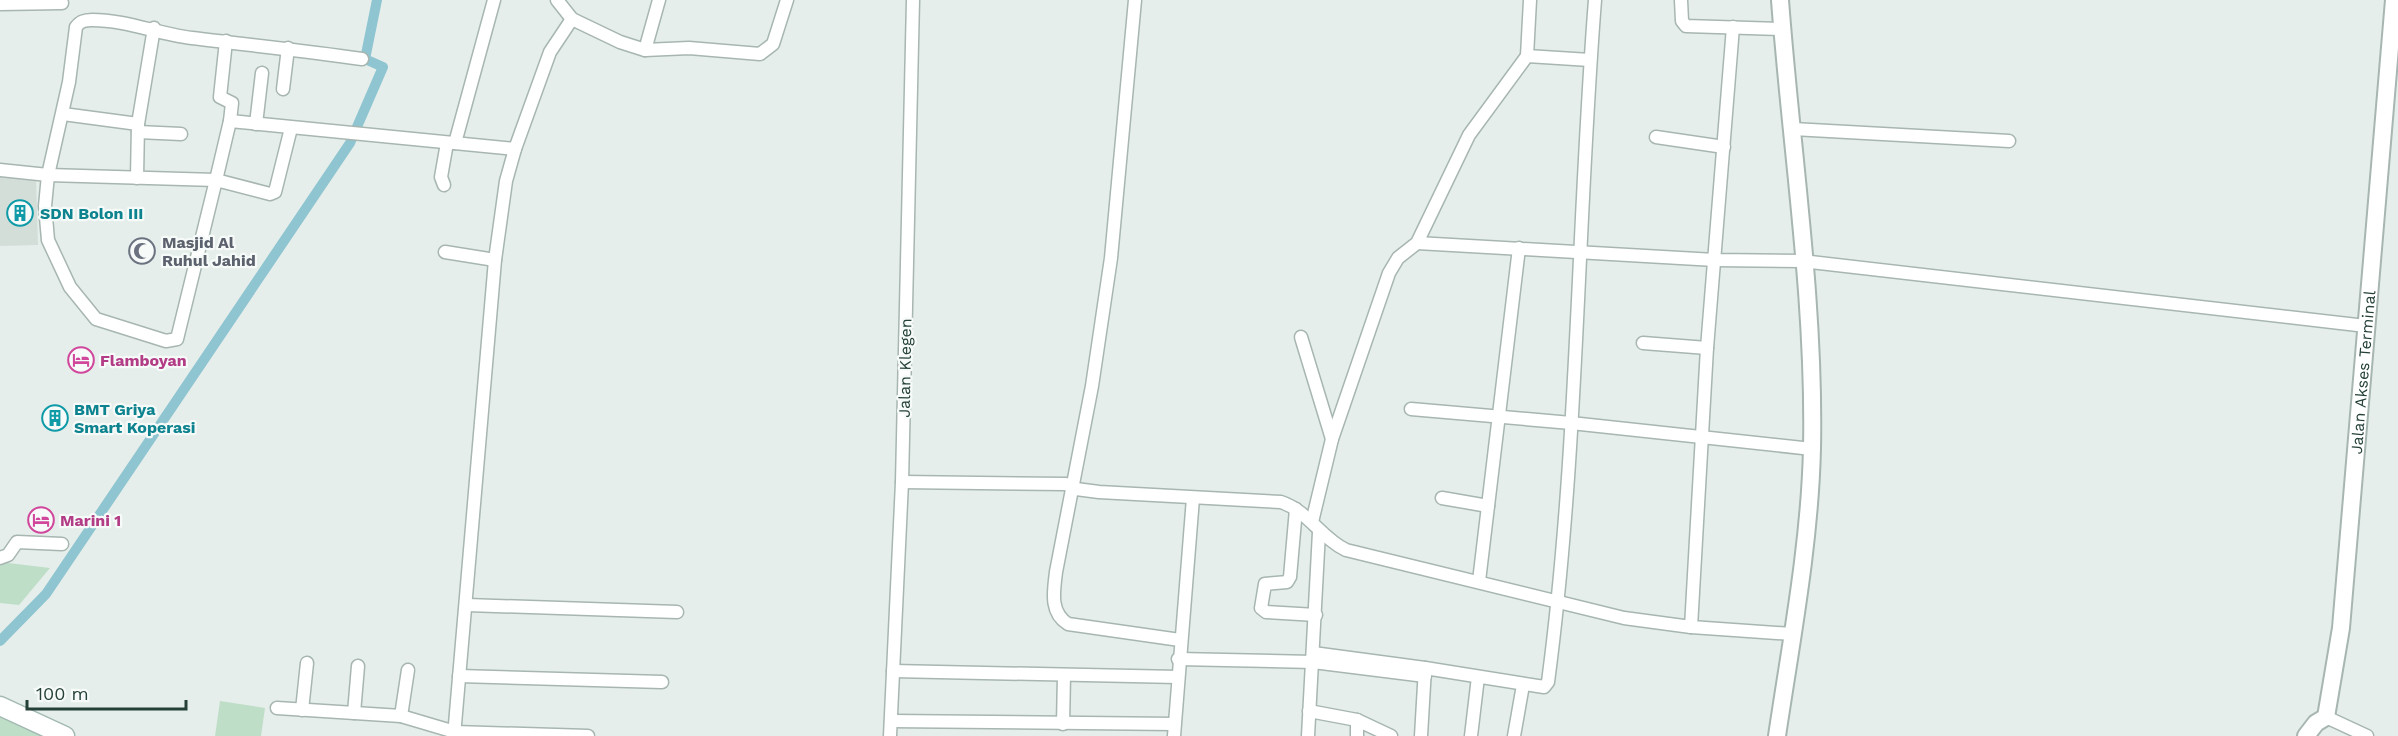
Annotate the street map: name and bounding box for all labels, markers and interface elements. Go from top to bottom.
building icon: SDN Bolon III [5,198,35,228]
place label: SDN Bolon III [40,204,143,223]
place label: Masjid Al Ruhul Jahid [162,233,256,270]
mosque icon: Masjid Al Ruhul Jahid [127,236,157,266]
street label: Jalan Akses Terminal [2346,290,2379,455]
street label: Jalan Klegen [895,318,915,418]
hotel icon: Flamboyan [66,345,96,375]
place label: Flamboyan [100,351,187,370]
place label: BMT Griya Smart Koperasi [74,400,195,437]
building icon: BMT Griya Smart Koperasi [40,403,70,433]
hotel icon: Marini 1 [26,505,56,535]
place label: Marini 1 [60,511,121,530]
scale bar [27,673,186,711]
text: 100 m [36,683,89,704]

